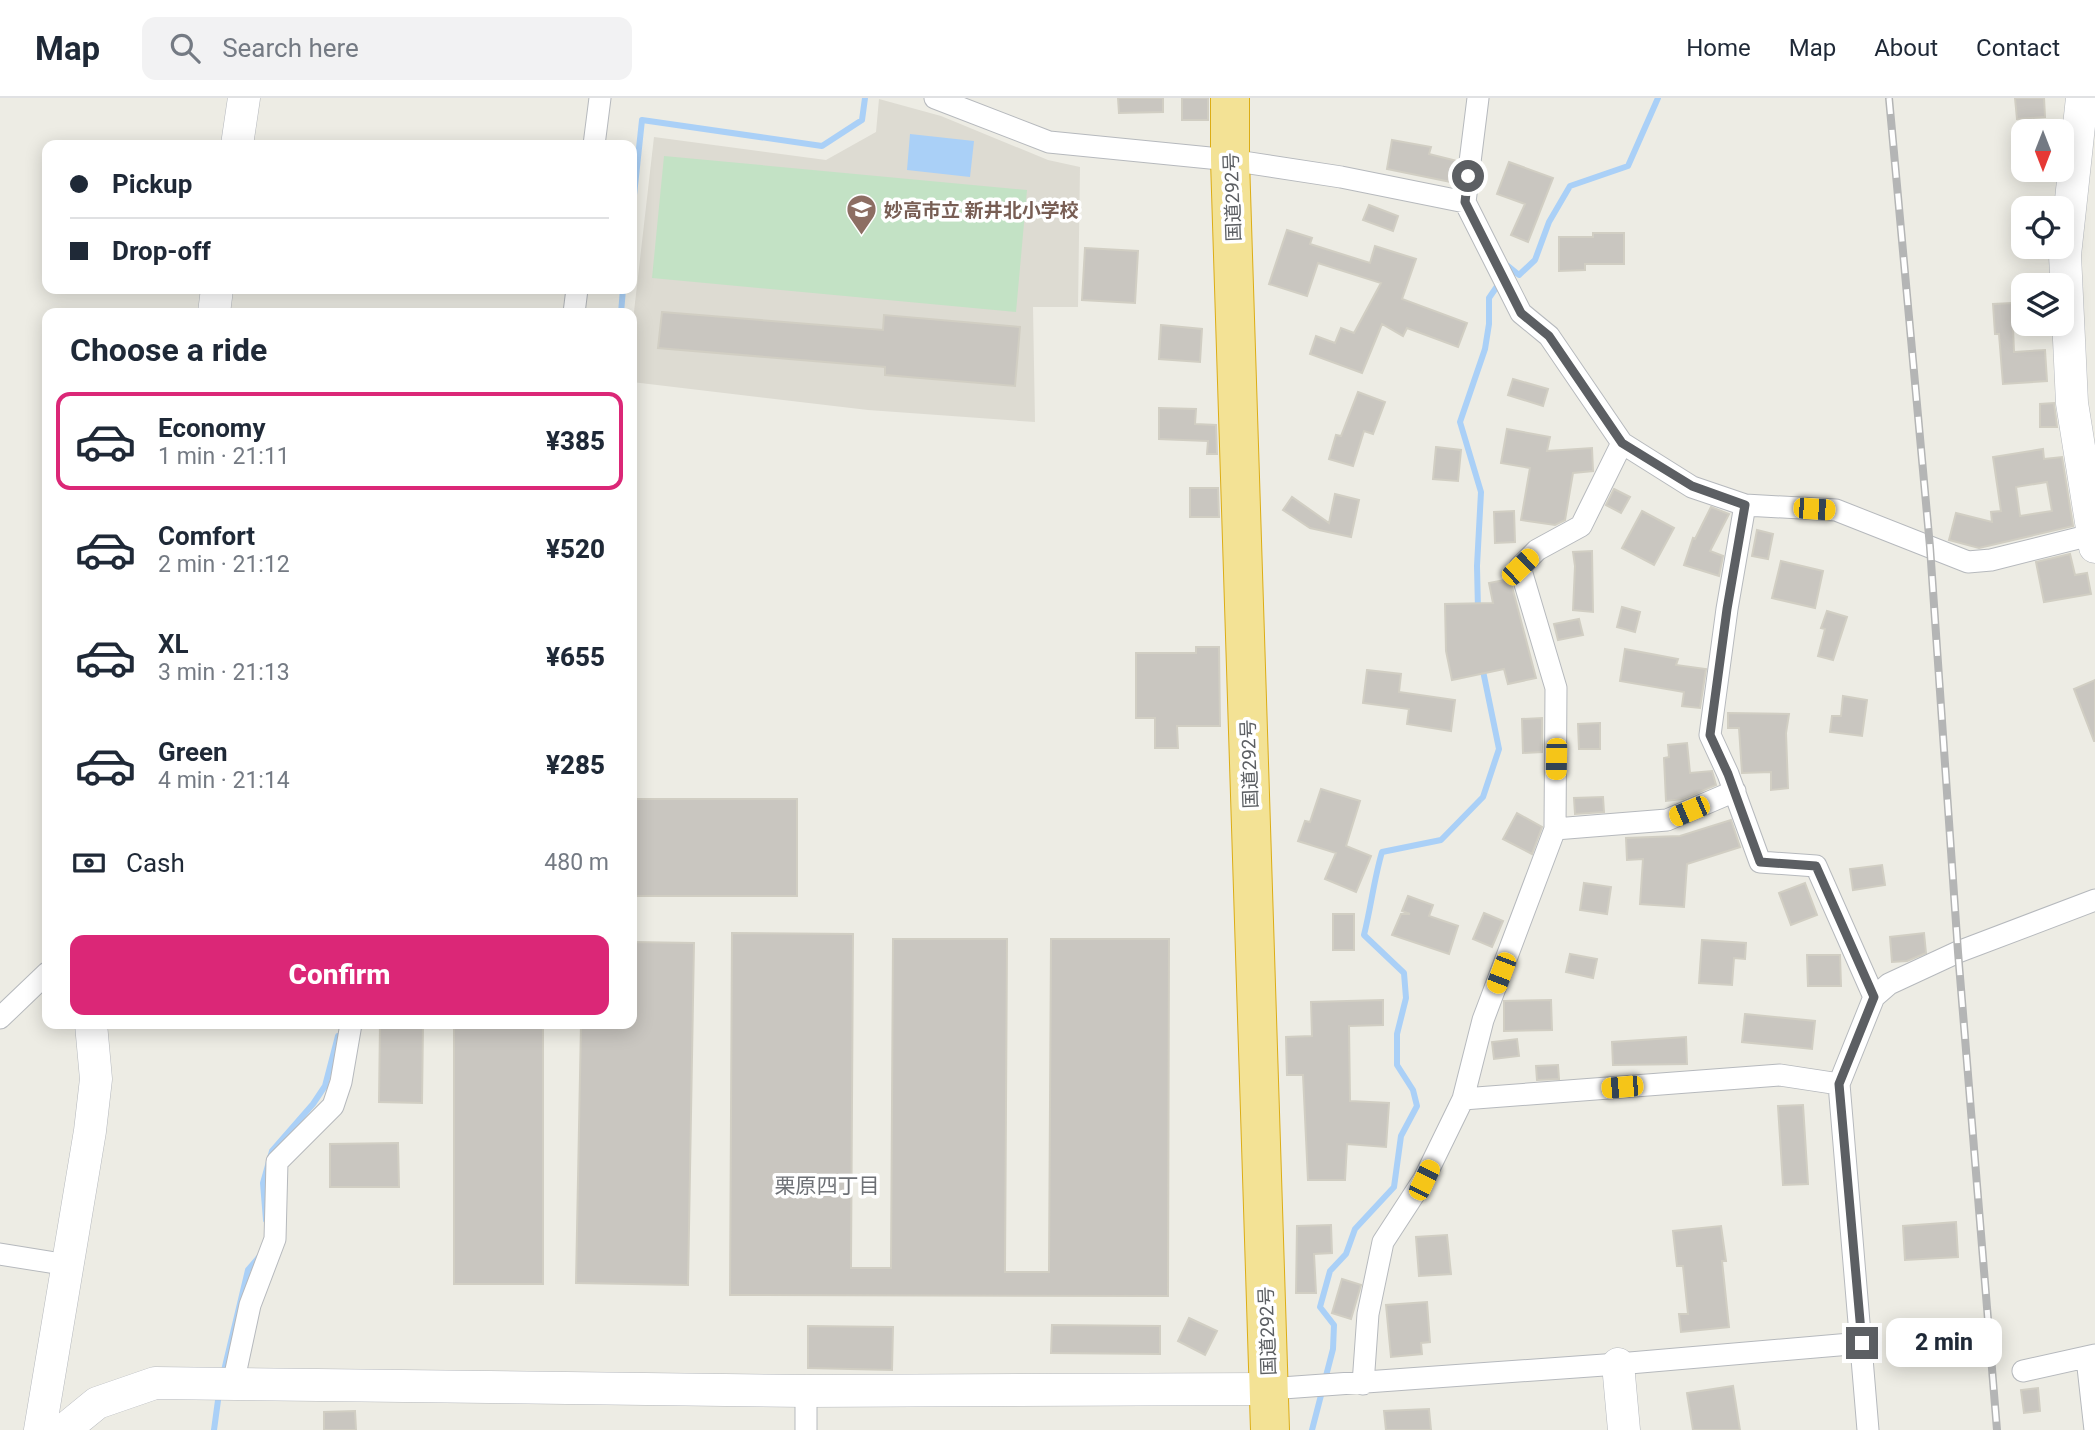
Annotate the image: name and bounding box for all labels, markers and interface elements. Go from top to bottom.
search box [142,17,632,80]
text: Map [35,29,100,68]
icon: search [166,29,204,67]
text: Search here [222,33,359,63]
text: Home [1686,34,1751,62]
text: Map [1789,34,1836,62]
text: About [1874,34,1938,62]
text: Contact [1976,34,2060,62]
north arrow [2011,119,2074,182]
map controls [2011,119,2074,336]
street label: 国道292号 [1219,152,1246,242]
route start [1452,160,1484,192]
text: Pickup [112,169,192,199]
school or university icon: 妙高市立 新井北小学校 [844,193,878,237]
button: locate [2011,196,2074,259]
place label: 妙高市立 新井北小学校 [884,199,1079,222]
text: Drop-off [112,236,211,266]
button: layers [2011,273,2074,336]
text: Choose a ride [70,331,267,369]
icon: car [74,410,137,473]
text: Economy [158,413,265,443]
text: ¥385 [546,426,605,456]
text: 1 min · 21:11 [158,443,290,470]
car [1793,497,1836,521]
icon: car [74,518,137,581]
text: Comfort [158,521,255,551]
text: ¥520 [546,534,605,564]
car [1498,545,1543,589]
text: 2 min · 21:12 [158,551,290,578]
icon: car [74,626,137,689]
text: XL [158,629,189,659]
text: ¥655 [546,642,605,672]
text: 3 min · 21:13 [158,659,290,686]
street label: 国道292号 [1236,719,1263,809]
icon: car [74,734,137,797]
text: Green [158,737,228,767]
car [1546,738,1567,780]
text: ¥285 [546,750,605,780]
text: 4 min · 21:14 [158,767,290,794]
car [1666,793,1713,829]
icon: cash [70,844,108,882]
text: Cash [126,848,185,878]
text: 480 m [544,849,609,876]
button: Confirm [70,935,609,1015]
car [1484,950,1519,996]
car [1601,1075,1644,1099]
car [1406,1157,1443,1203]
district label: 栗原四丁目 [775,1174,880,1198]
street label: 国道292号 [1254,1286,1281,1376]
callout: 2 min [1886,1318,2002,1368]
route end [1846,1327,1878,1359]
text: 2 min [1915,1329,1973,1356]

